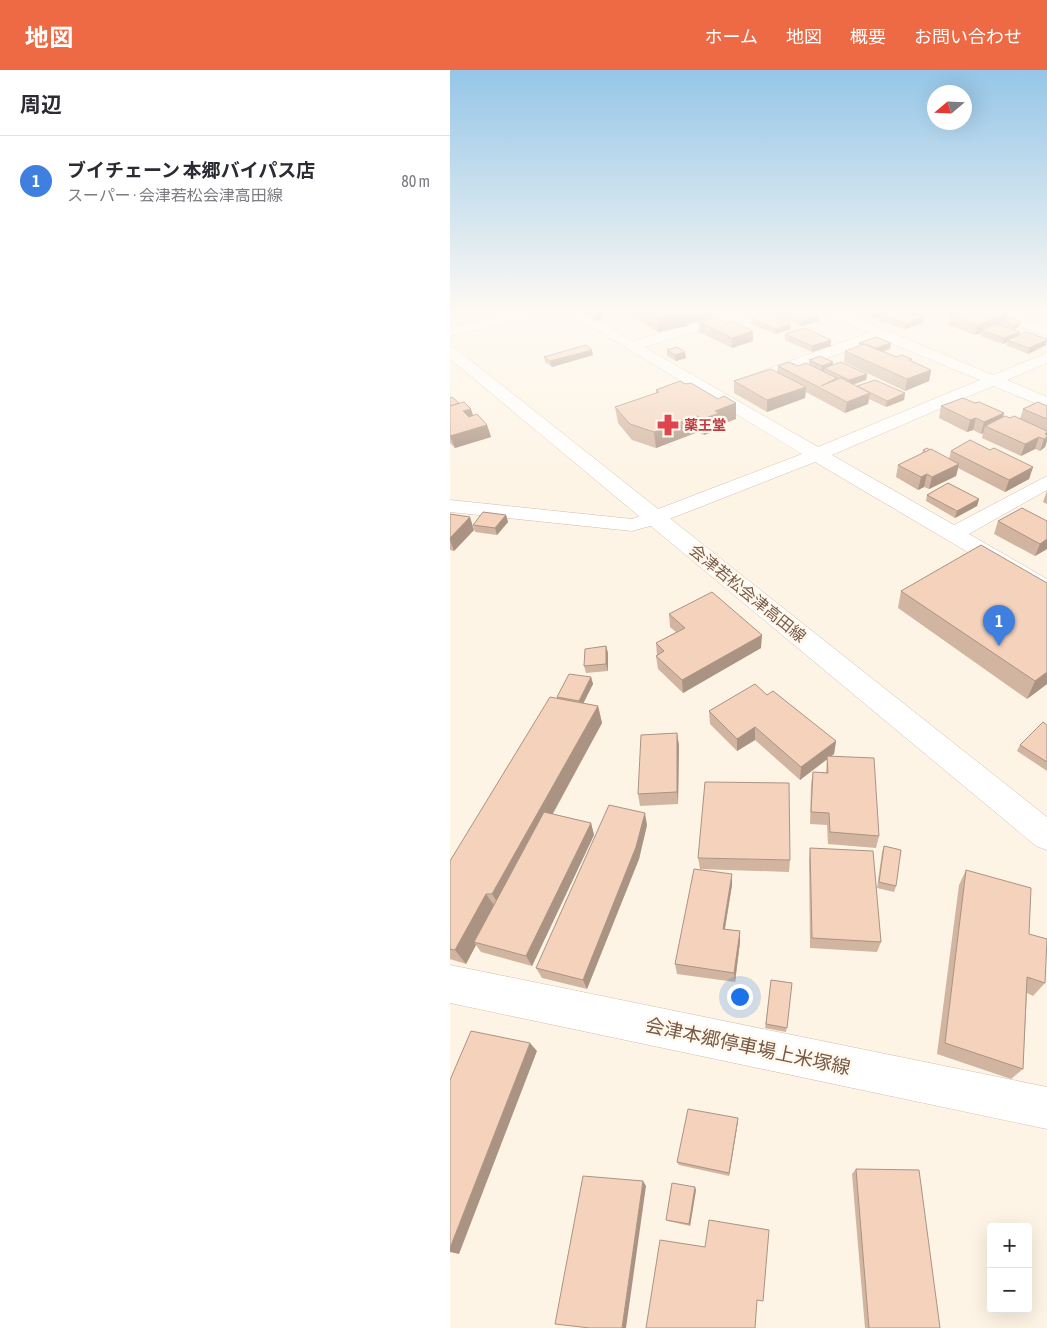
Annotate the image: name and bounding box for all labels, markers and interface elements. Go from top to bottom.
text: 地図 [25,24,73,51]
text: ホーム [705,26,758,47]
text: 地図 [786,26,822,47]
text: 概要 [850,26,886,47]
text: お問い合わせ [914,26,1022,47]
north arrow [927,85,972,130]
text: 周辺 [20,92,62,116]
text: ブイチェーン 本郷バイパス店 [67,159,315,181]
text: 1 [32,172,40,190]
text: 80 m [401,172,430,190]
text: スーパー · 会津若松会津高田線 [67,186,283,204]
pharmacy icon: 薬王堂 [655,412,681,438]
place label: 薬王堂 [684,417,726,433]
street label: 会津若松会津高田線 [686,541,810,645]
pin: 1 [983,605,1015,646]
your location [727,984,753,1010]
street label: 会津本郷停車場上米塚線 [643,1014,853,1078]
map controls [987,1223,1032,1313]
button: + [987,1223,1032,1268]
button: − [987,1268,1032,1313]

